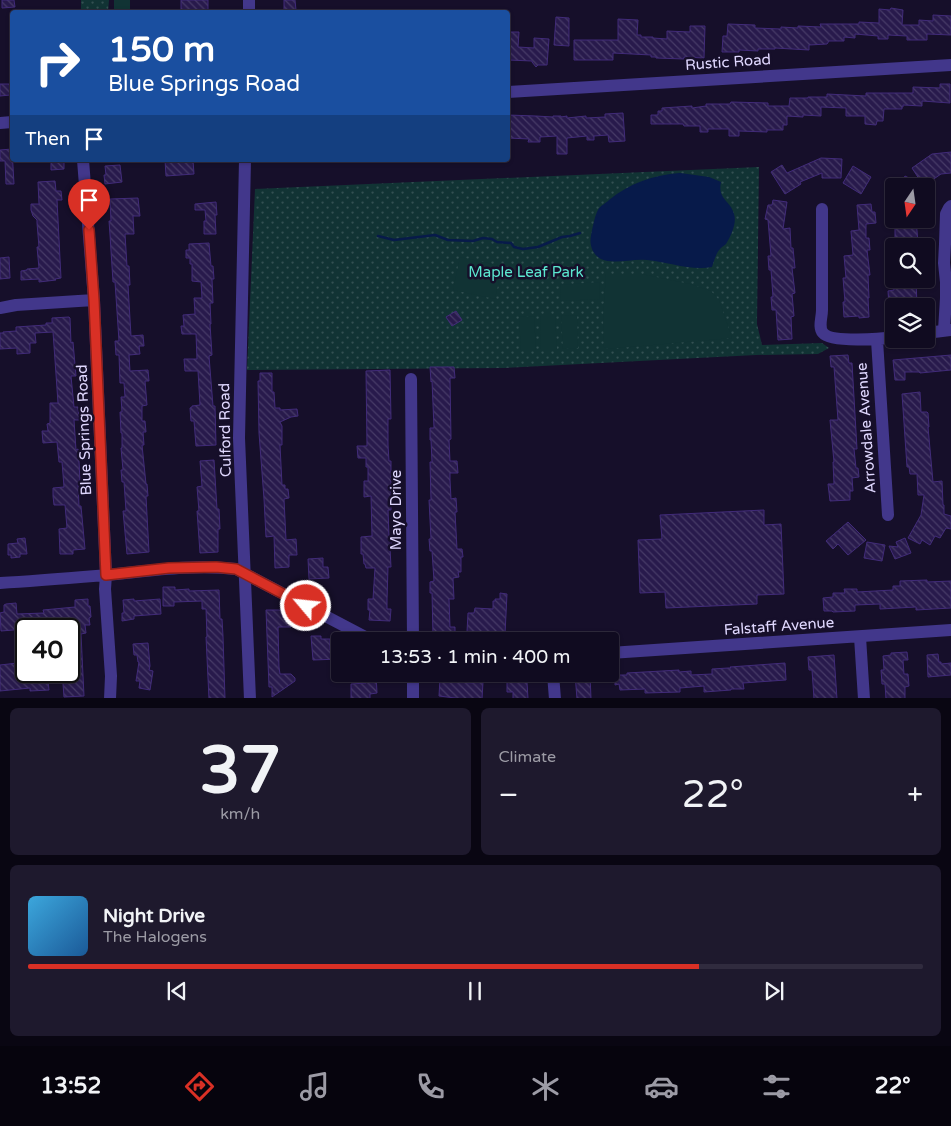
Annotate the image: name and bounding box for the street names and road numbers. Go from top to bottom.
street label: Rustic Road [684,50,772,74]
street label: Arrowdale Avenue [852,362,880,494]
street label: Blue Springs Road [73,364,95,496]
street label: Culford Road [215,383,235,477]
street label: Mayo Drive [387,470,405,550]
street label: Falstaff Avenue [723,613,835,639]

